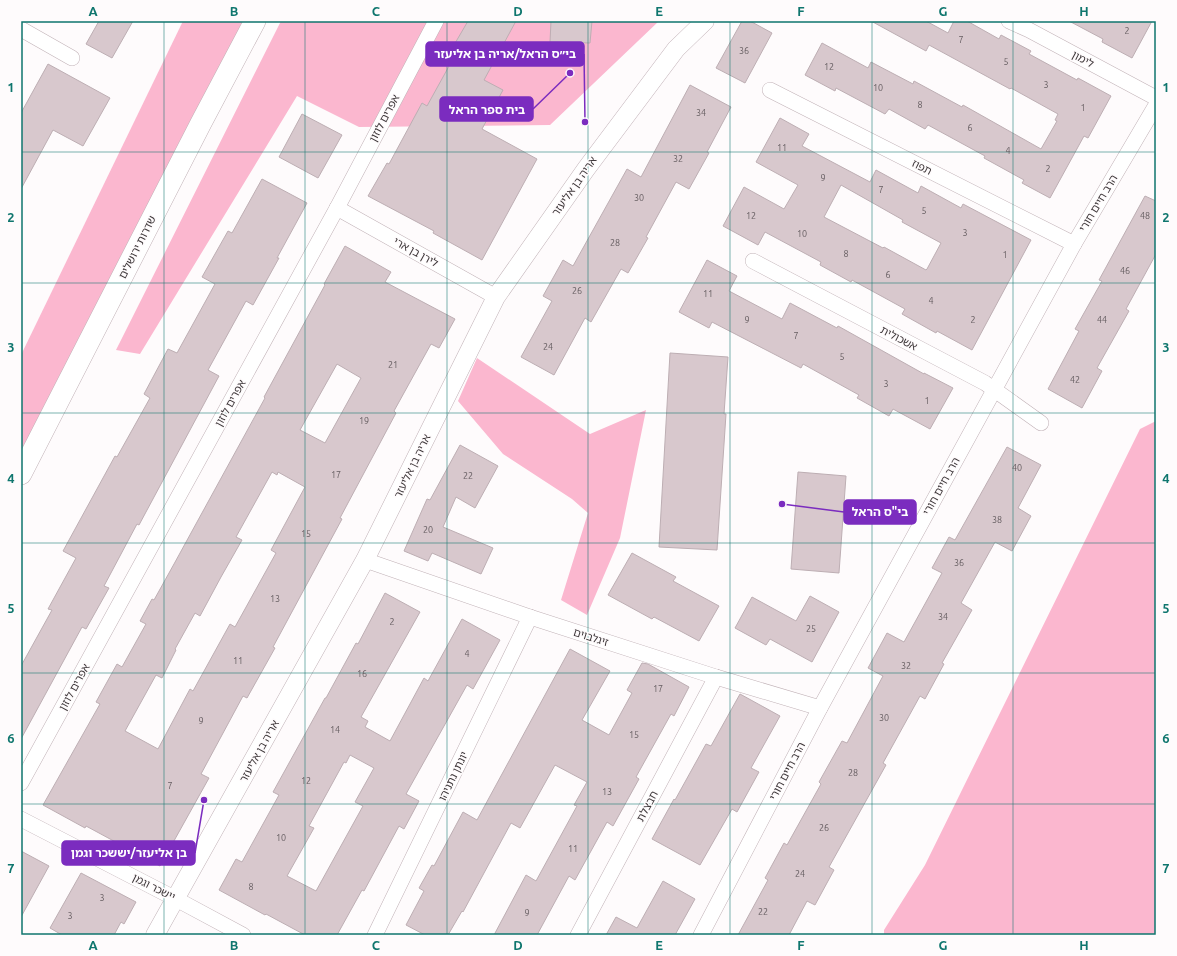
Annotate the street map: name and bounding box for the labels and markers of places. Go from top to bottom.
callout: בי״ס הראל/אריה בן אליעזר [426,42,584,66]
callout: בית ספר הראל [440,97,533,121]
callout: בי"ס הראל [844,500,916,524]
callout: בן אליעזר/יששכר וגמן [62,841,195,865]

